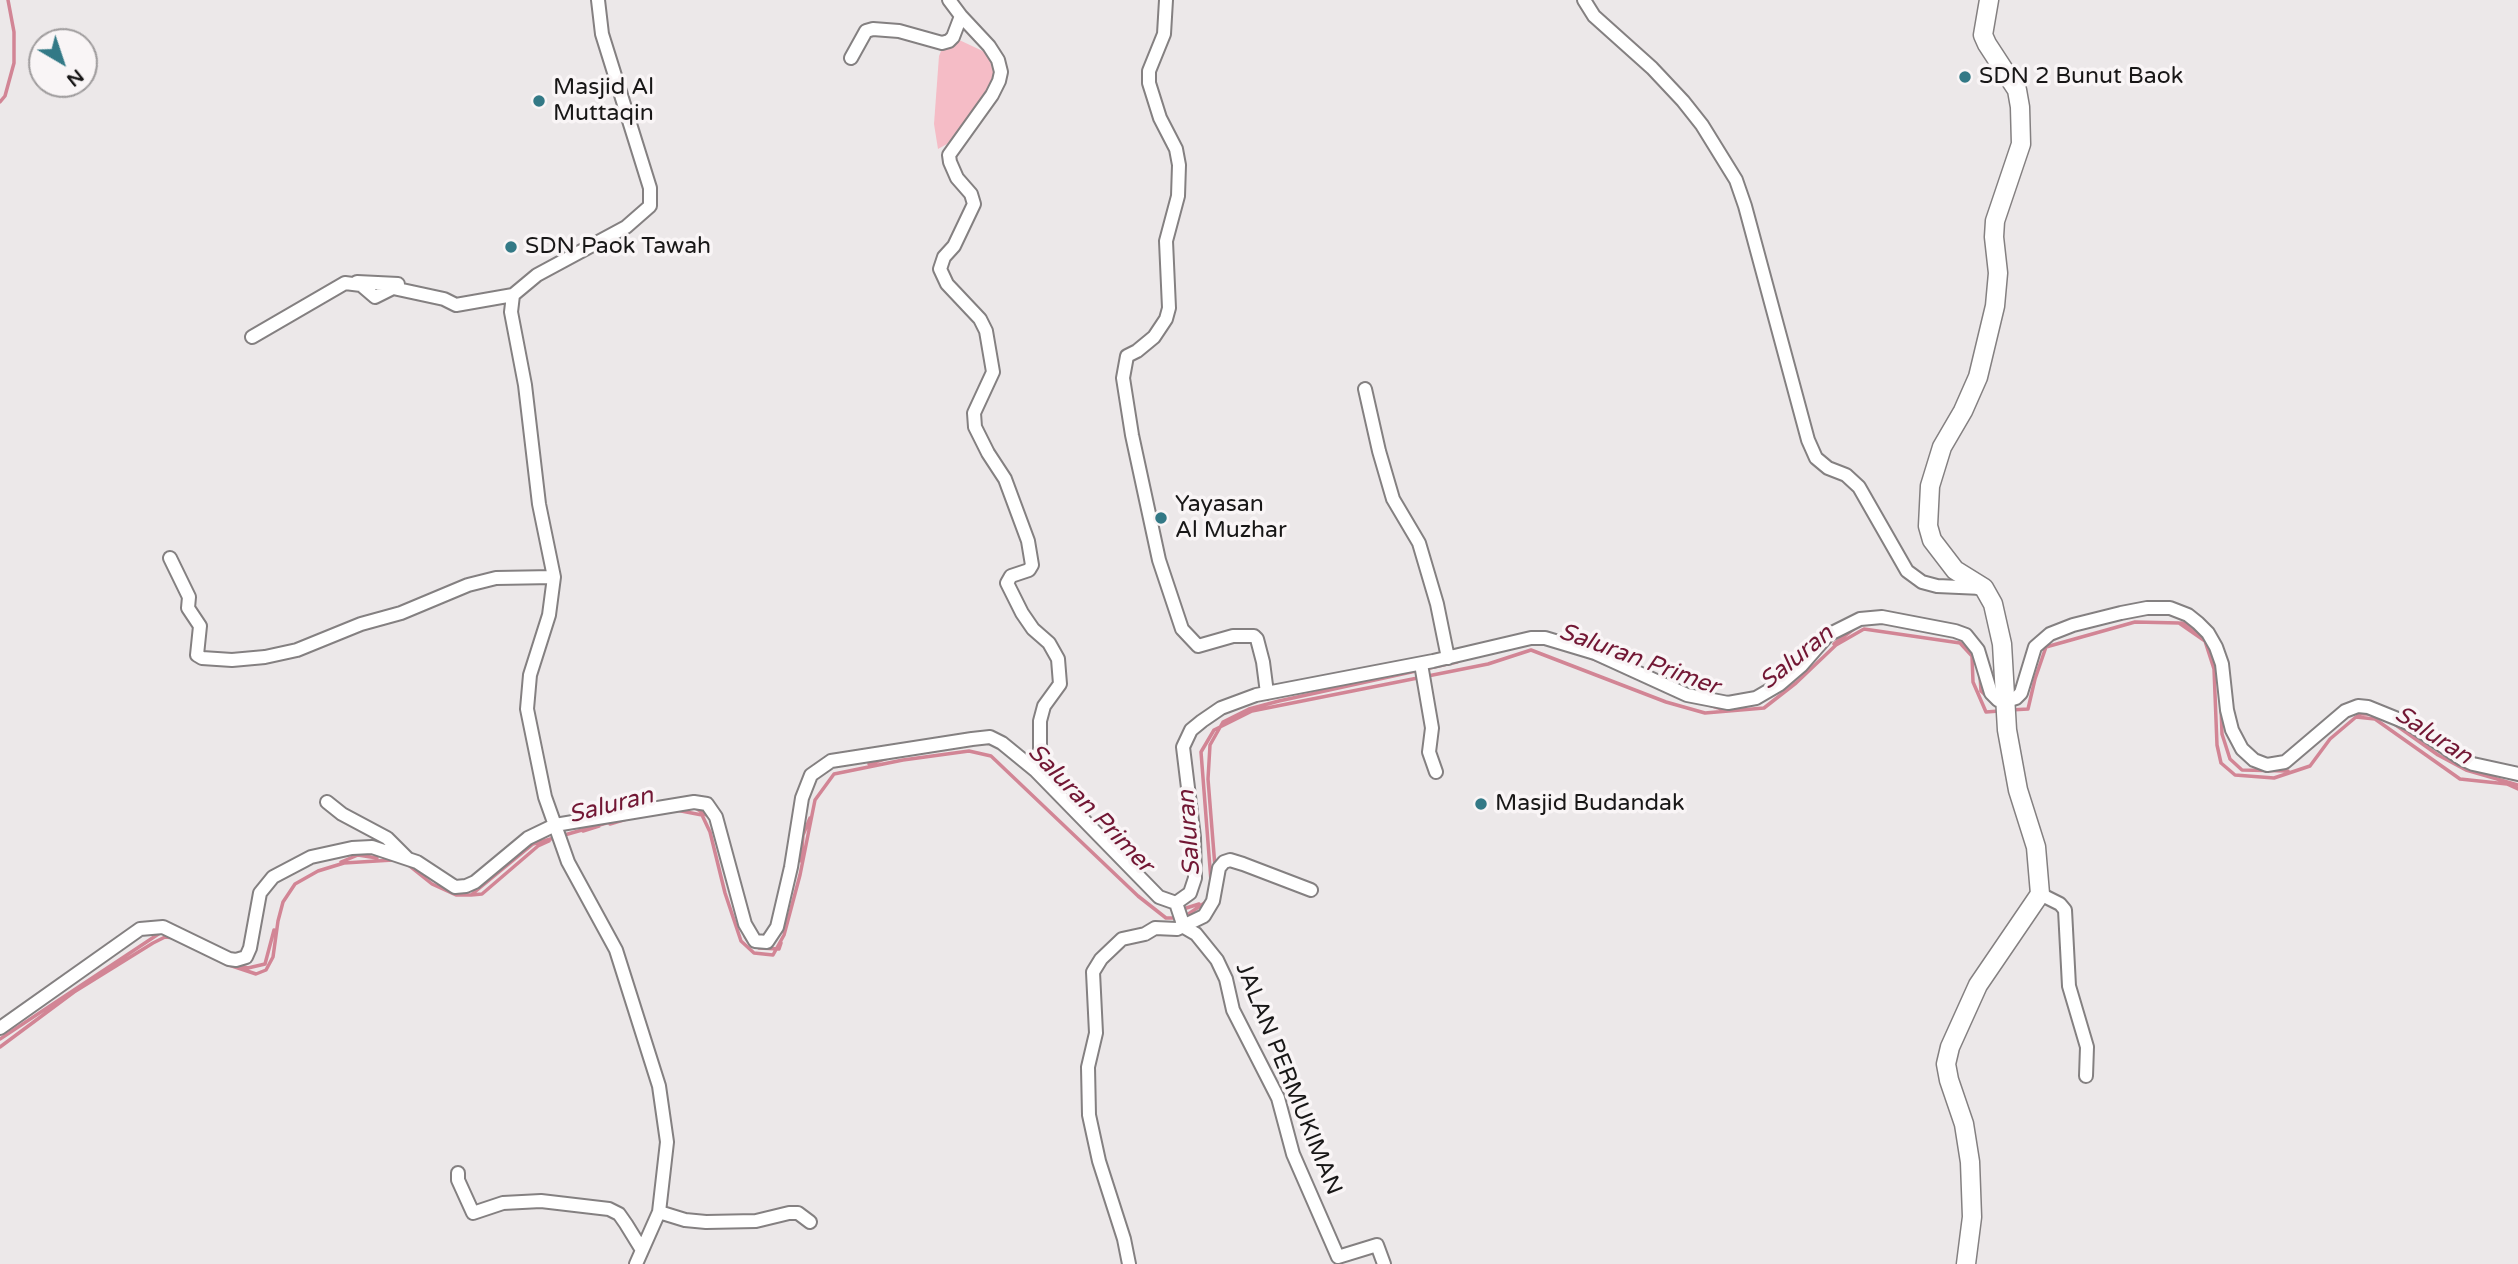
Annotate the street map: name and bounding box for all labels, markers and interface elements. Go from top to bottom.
north arrow [28,28,98,98]
place label: SDN 2 Bunut Baok [1979,63,2183,91]
text: N [62,64,88,91]
marker: SDN 2 Bunut Baok [1957,69,1973,85]
place label: Masjid Al Muttaqin [553,74,654,128]
marker: Masjid Al Muttaqin [531,93,547,109]
place label: SDN Paok Tawah [525,233,711,261]
marker: SDN Paok Tawah [503,239,519,255]
place label: Yayasan Al Muzhar [1175,491,1287,545]
marker: Yayasan Al Muzhar [1153,510,1169,526]
water label: Saluran Primer [1555,618,1723,702]
water label: Saluran [1754,620,1840,696]
water label: Saluran [2389,700,2477,772]
water label: Saluran Primer [1021,738,1159,880]
water label: Saluran [566,782,656,830]
water label: Saluran [1173,789,1207,877]
place label: Masjid Budandak [1495,790,1684,818]
marker: Masjid Budandak [1473,796,1489,812]
street label: JALAN PERMUKIMAN [1229,959,1347,1199]

